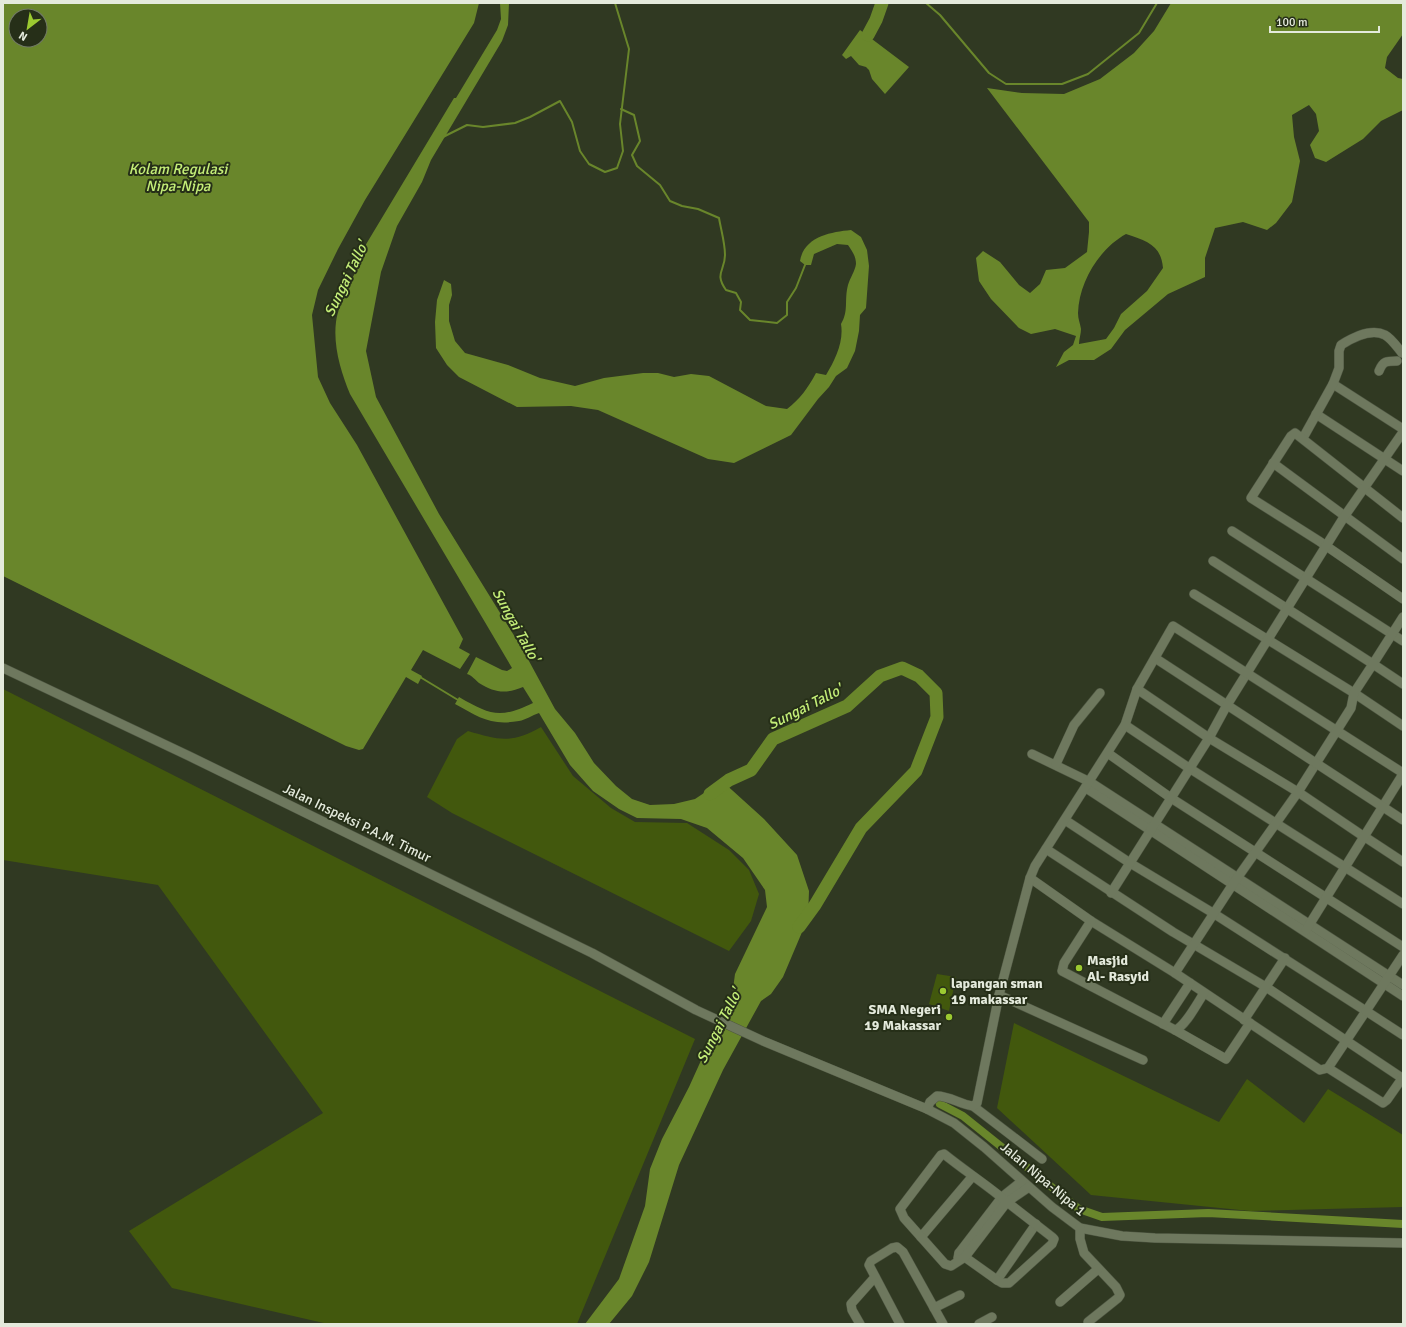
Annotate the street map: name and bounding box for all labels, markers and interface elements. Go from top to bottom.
north arrow [8,8,48,48]
scale bar [1270,8,1379,34]
text: 100 m [1276,15,1308,30]
text: N [16,29,30,44]
water label: Kolam Regulasi Nipa-Nipa [129,160,229,195]
water label: Sungai Tallo' [320,236,373,319]
water label: Sungai Tallo' [489,585,545,667]
water label: Sungai Tallo' [765,679,848,733]
street label: Jalan Inspeksi P.A.M. Timur [280,780,435,867]
place label: Masjid Al- Rasyid [1087,952,1150,985]
marker: Masjid Al- Rasyid [1074,963,1084,973]
place label: lapangan sman 19 makassar [951,975,1043,1008]
water label: Sungai Tallo' [693,983,747,1066]
marker: lapangan sman 19 makassar [938,986,948,996]
place label: SMA Negeri 19 Makassar [864,1001,941,1034]
marker: SMA Negeri 19 Makassar [944,1012,954,1022]
street label: Jalan Nipa-Nipa 1 [997,1138,1089,1220]

